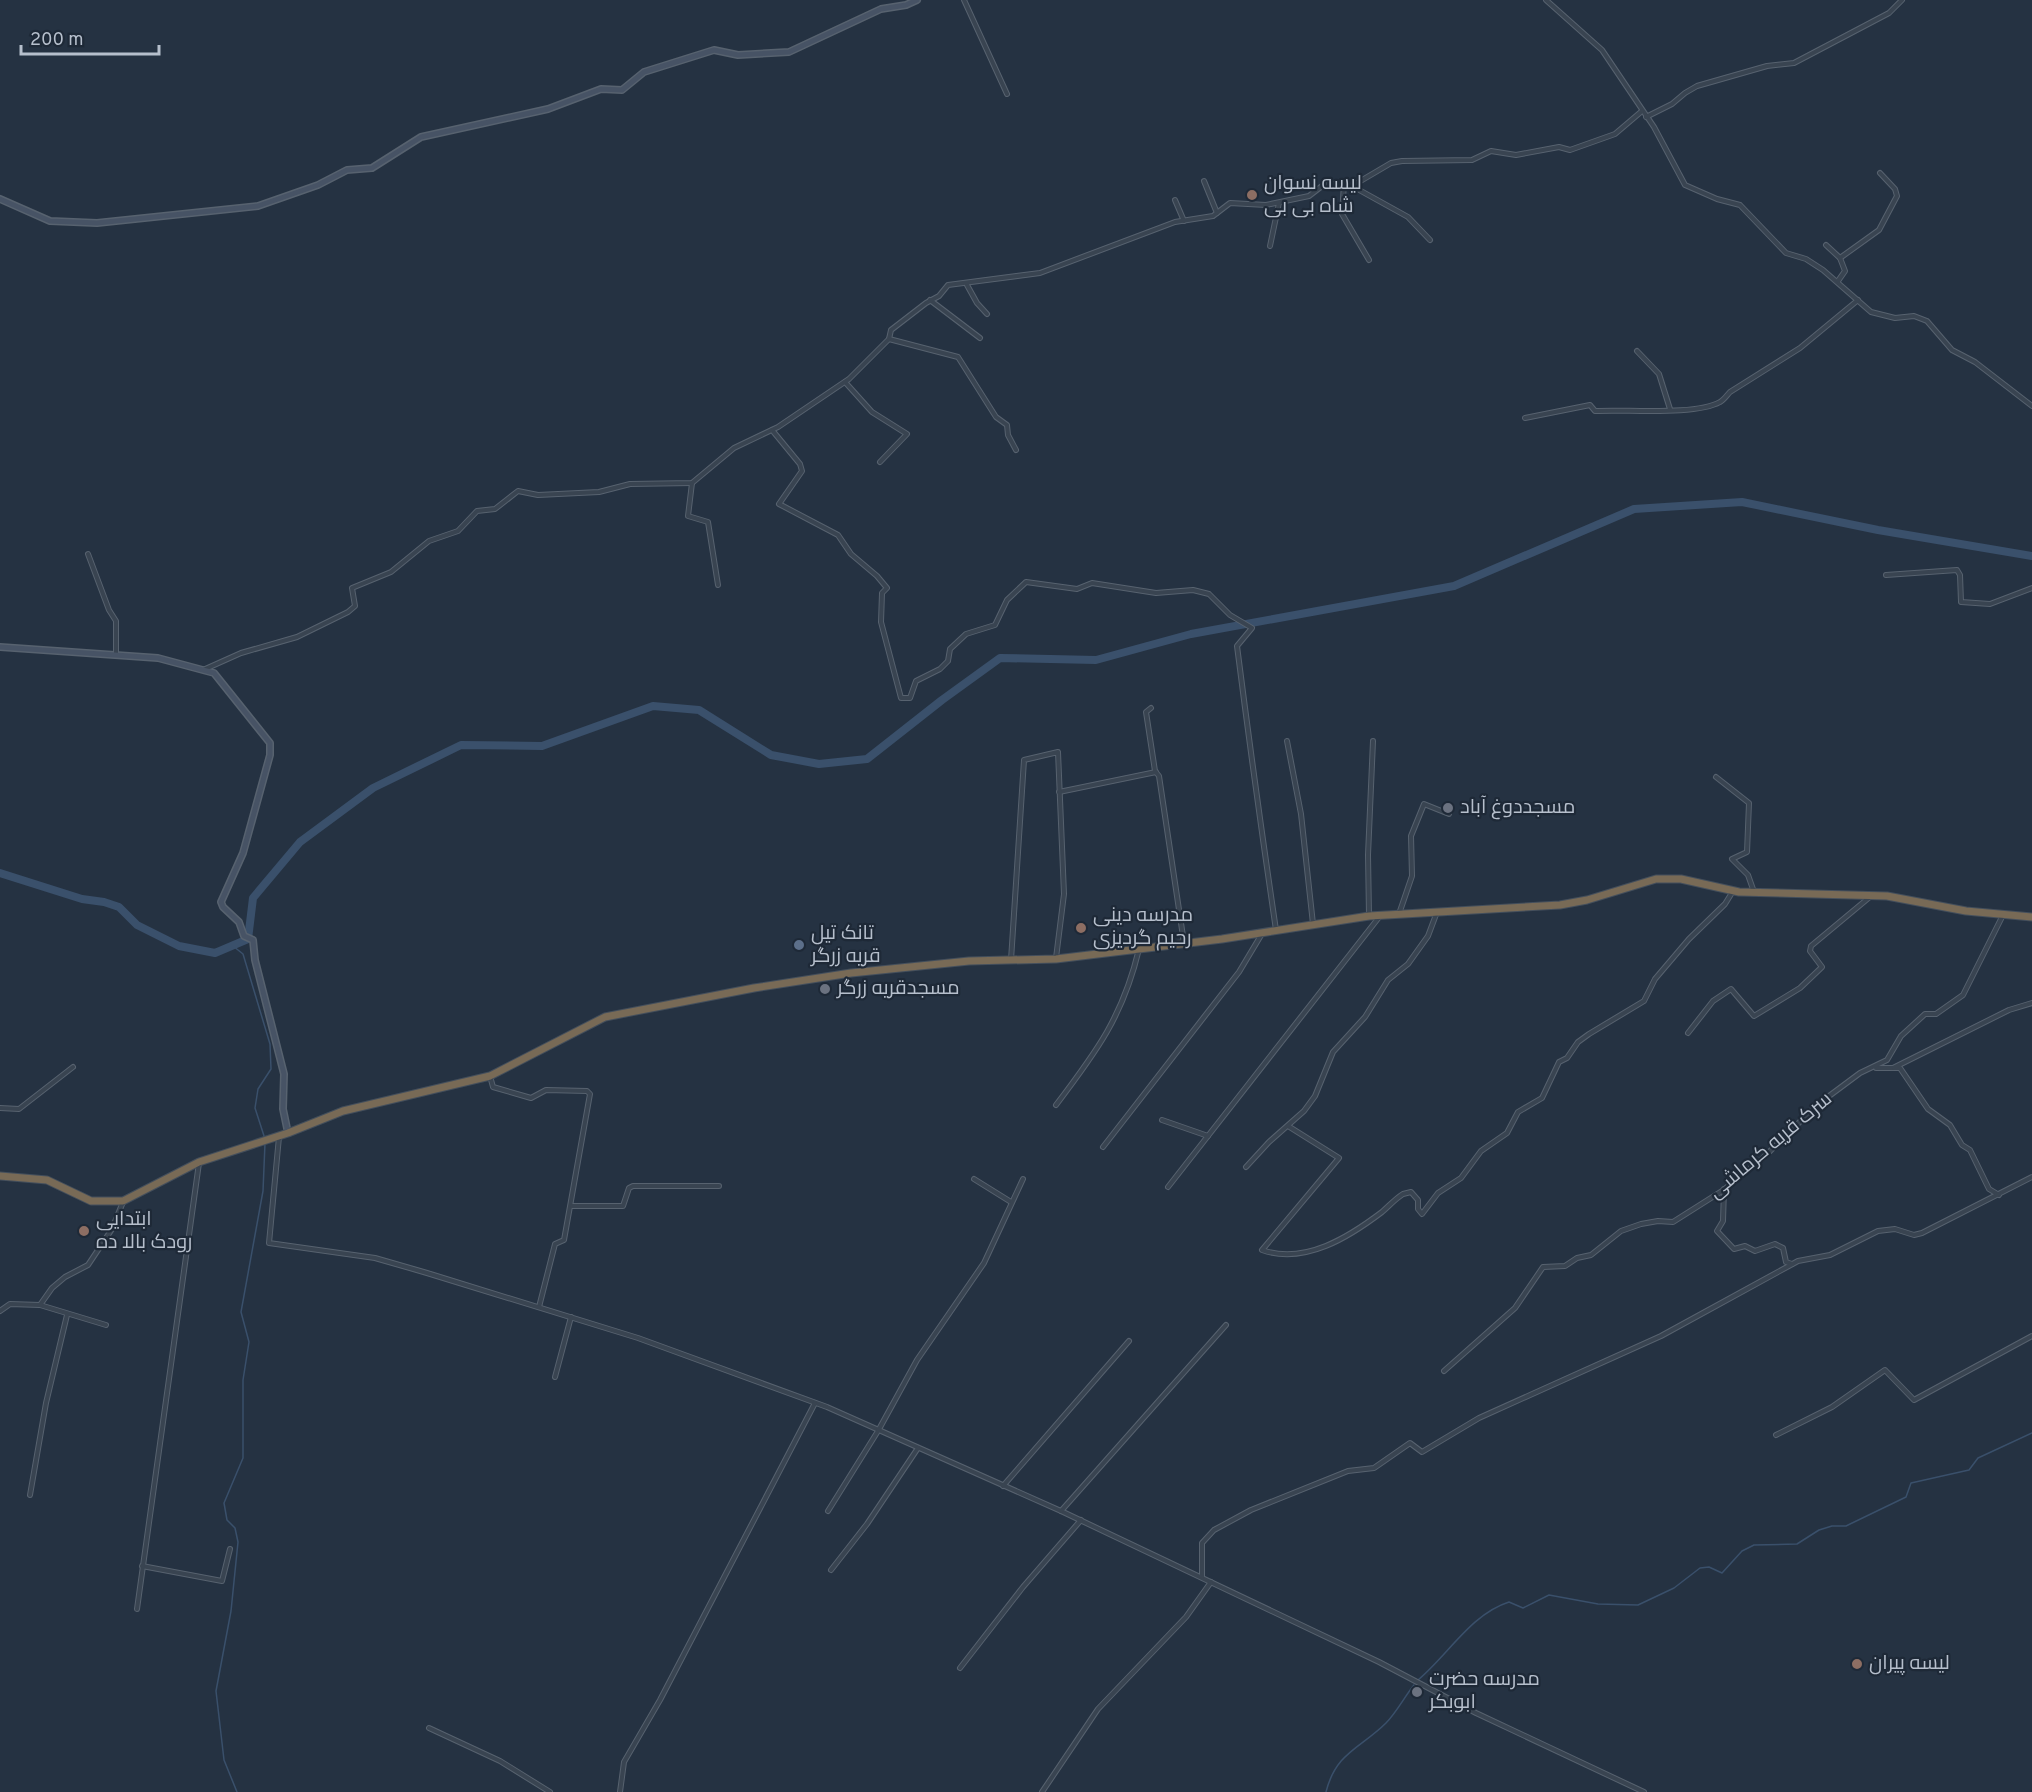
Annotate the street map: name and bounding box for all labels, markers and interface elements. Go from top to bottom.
scale bar [21,18,159,56]
text: 200 m [30,29,83,52]
place label: لیسه نسوان شاه بی بی [1264,171,1362,220]
marker: لیسه نسوان شاه بی بی [1245,188,1259,202]
place label: مسجددوغ آباد [1460,795,1575,821]
marker: مسجددوغ آباد [1441,801,1455,815]
place label: مدرسه دینی رحیم گردیزی [1093,903,1193,952]
place label: تانک تیل قریه زرگر [810,921,881,970]
marker: مدرسه دینی رحیم گردیزی [1074,921,1088,935]
marker: تانک تیل قریه زرگر [792,938,806,952]
place label: مسجدقریه زرگر [836,976,960,1002]
marker: مسجدقریه زرگر [818,982,832,996]
street label: سرک قریه کرماشی [1704,1087,1838,1205]
place label: ابتدایی رودک بالا ده [96,1207,192,1256]
marker: ابتدایی رودک بالا ده [77,1224,91,1238]
place label: لیسه پیران [1869,1651,1950,1677]
marker: لیسه پیران [1850,1657,1864,1671]
place label: مدرسه حضرت ابوبکر [1428,1667,1540,1716]
marker: مدرسه حضرت ابوبکر [1410,1685,1424,1699]

